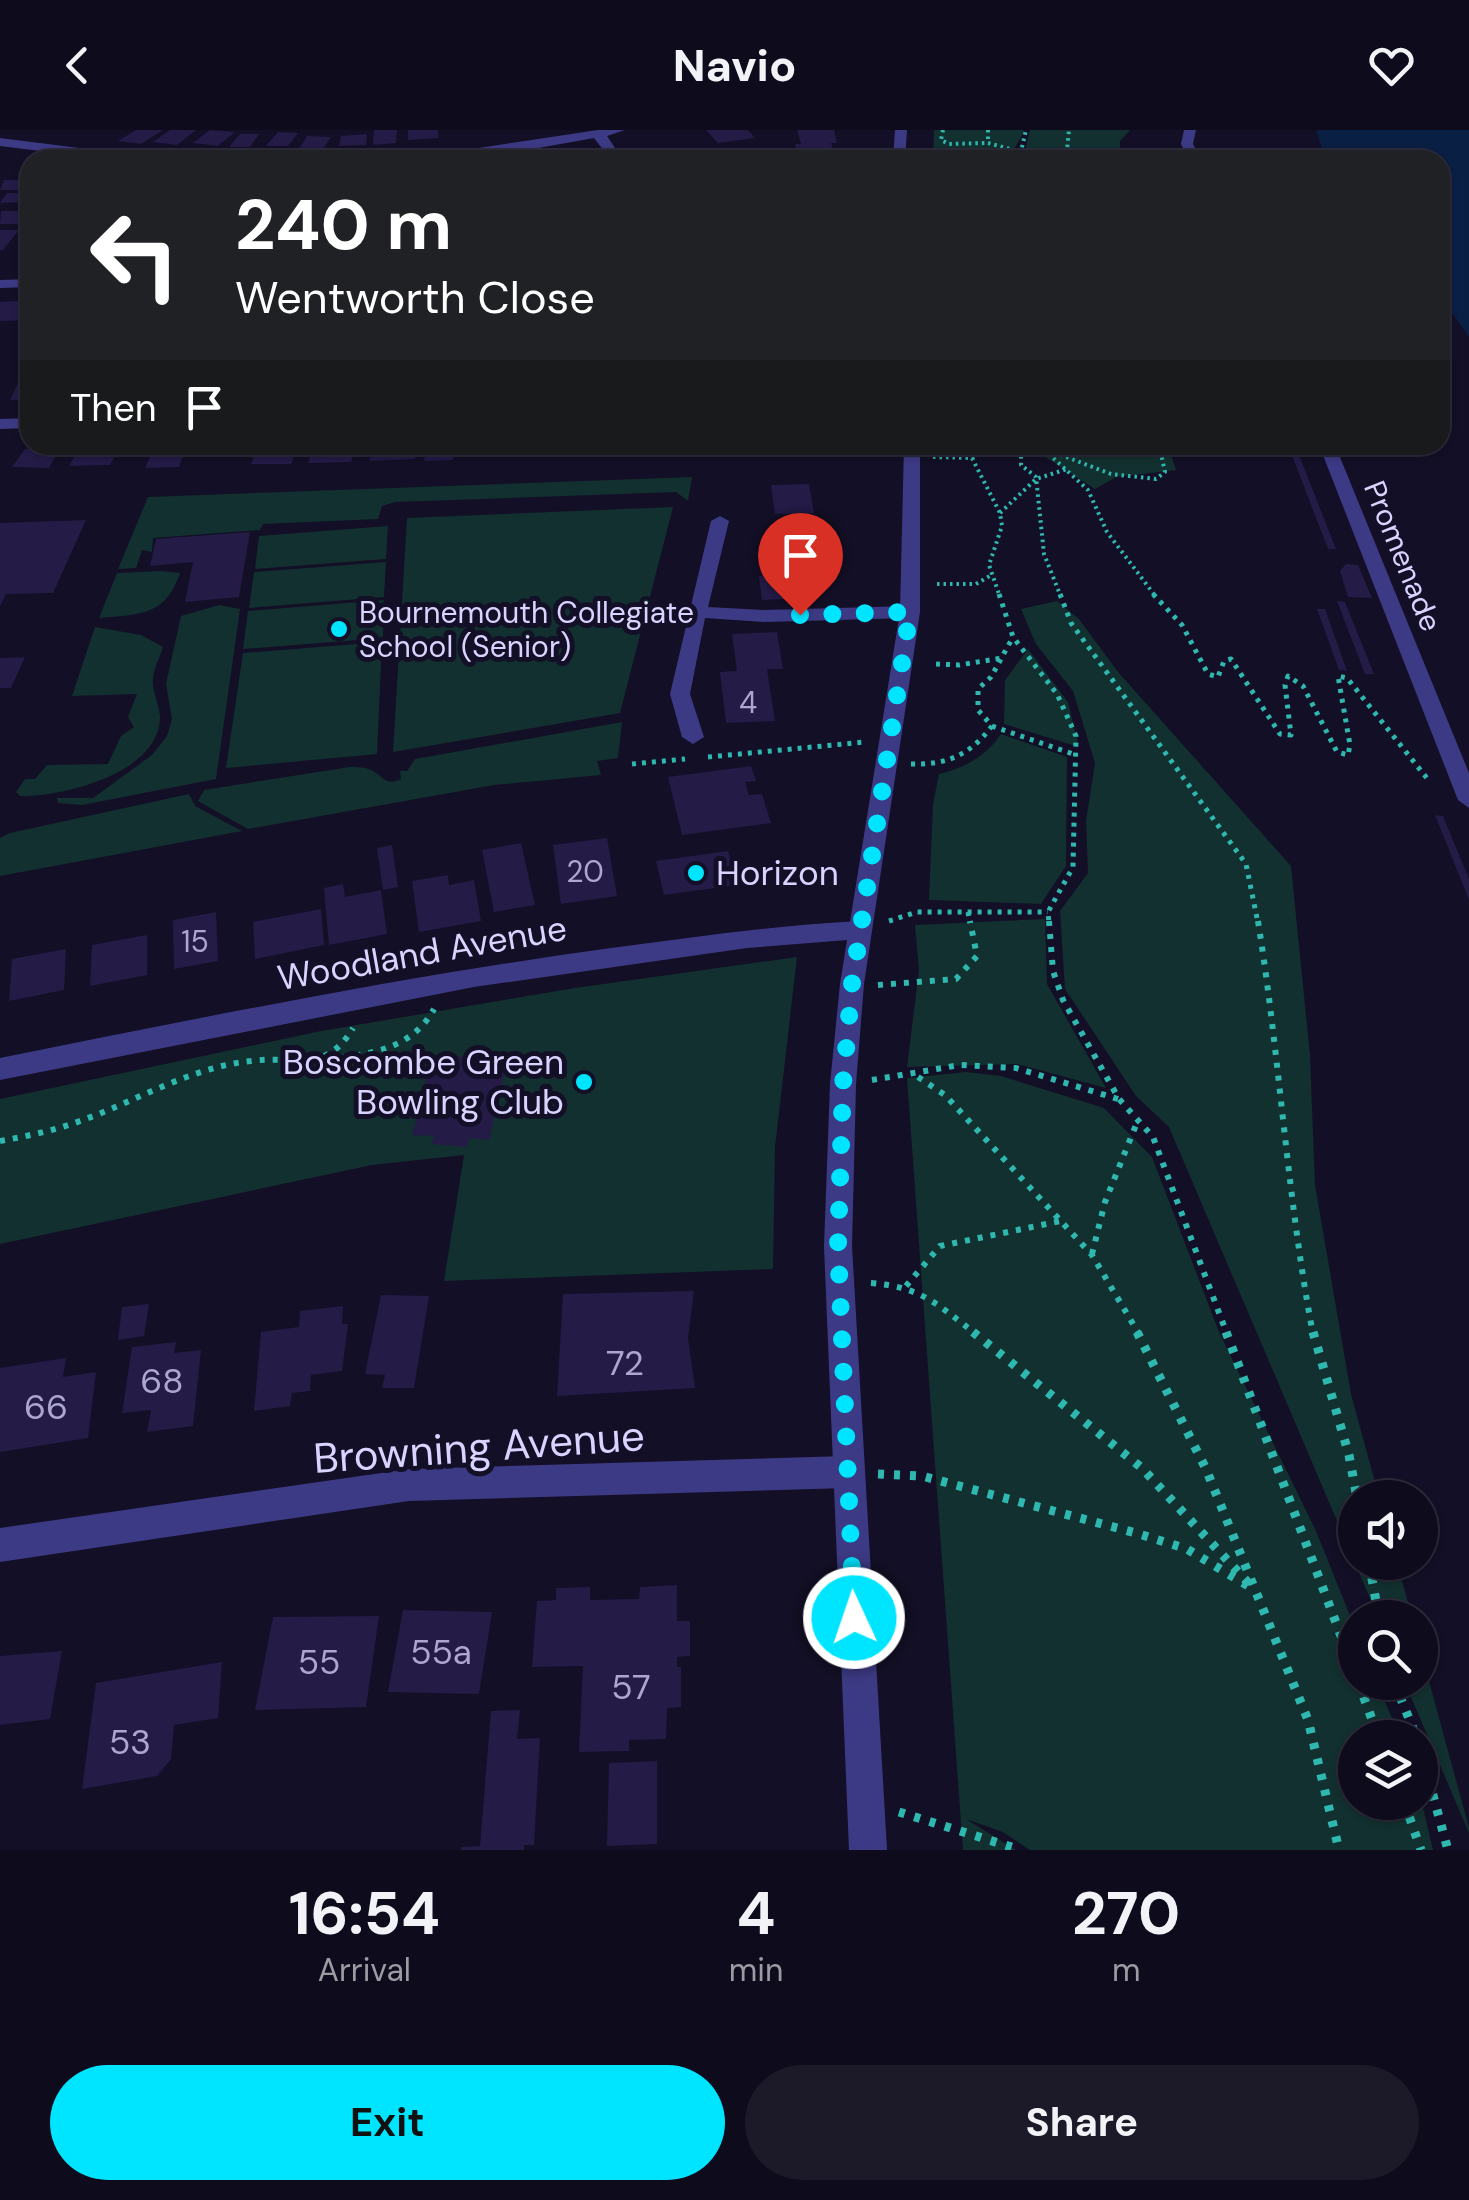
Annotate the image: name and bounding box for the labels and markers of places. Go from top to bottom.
pin [758,513,843,616]
place label: Bournemouth Collegiate School (Senior) [359,593,694,666]
marker: Bournemouth Collegiate School (Senior) [328,618,350,640]
place label: Horizon [716,850,839,896]
marker: Horizon [685,862,707,884]
place label: Boscombe Green Bowling Club [283,1039,564,1125]
marker: Boscombe Green Bowling Club [573,1071,595,1093]

